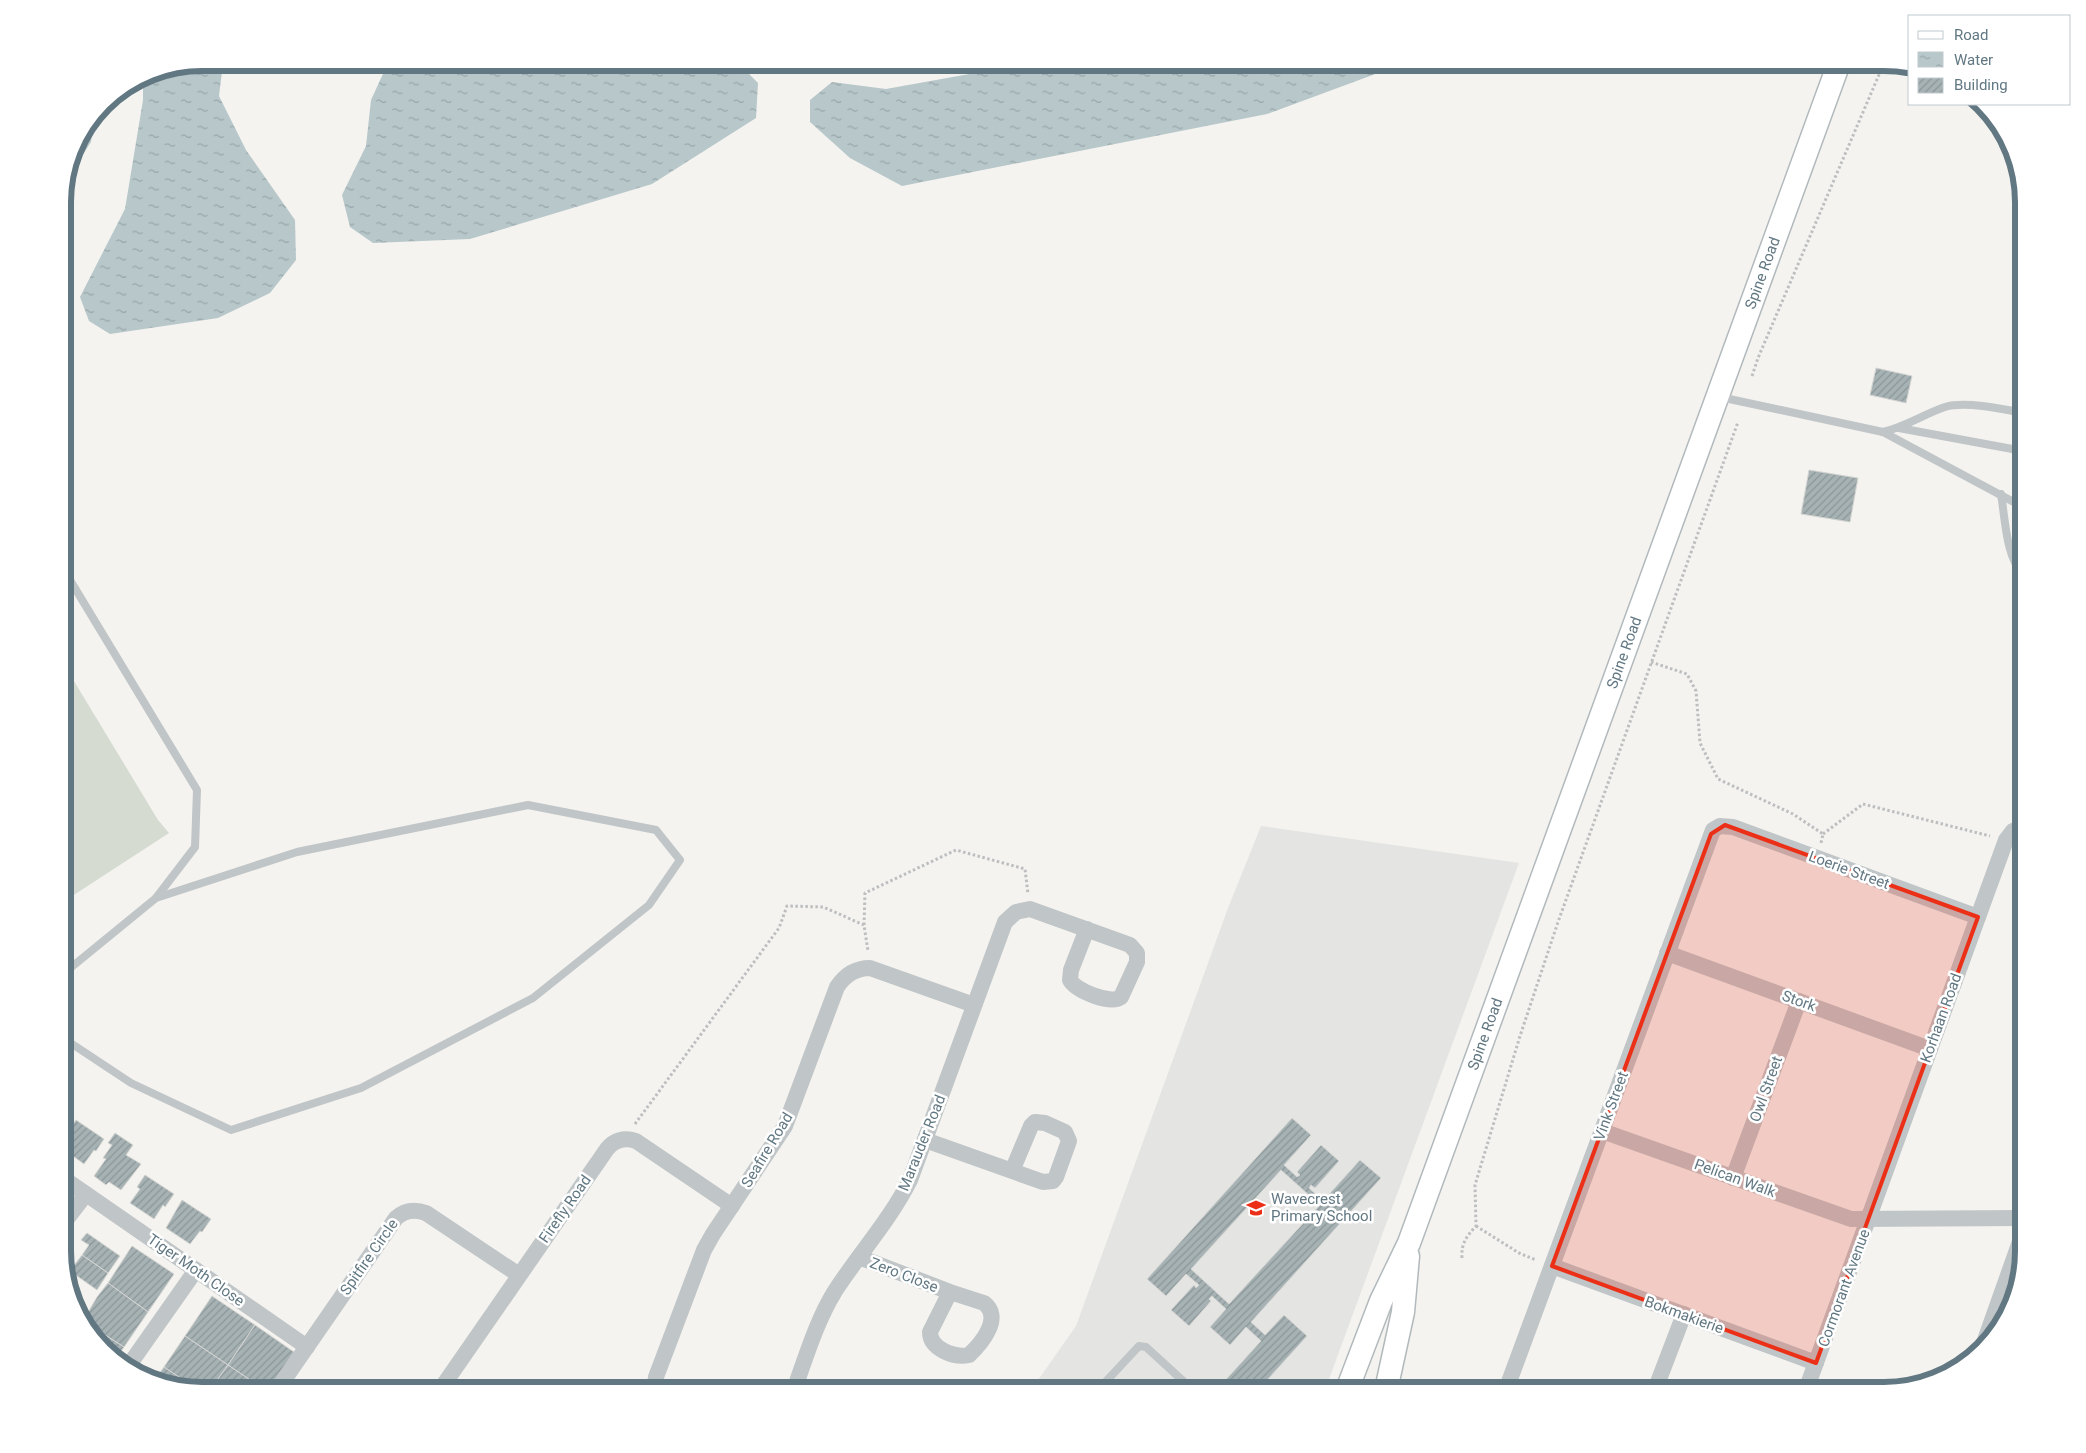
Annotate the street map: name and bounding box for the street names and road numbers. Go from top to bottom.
street label: Spine Road [1741,235,1784,312]
street label: Spine Road [1603,614,1645,691]
street label: Loerie Street [1806,847,1892,893]
street label: Korhaan Road [1916,971,1966,1065]
street label: Stork [1780,987,1819,1016]
street label: Spine Road [1464,996,1506,1073]
street label: Owl Street [1746,1054,1786,1124]
street label: Vink Street [1590,1069,1632,1143]
street label: Marauder Road [895,1092,949,1194]
street label: Seafire Road [738,1109,796,1191]
street label: Pelican Walk [1692,1155,1778,1201]
street label: Firefly Road [535,1172,595,1246]
street label: Spitfire Circle [336,1216,402,1298]
street label: Cormorant Avenue [1814,1227,1874,1349]
street label: Tiger Moth Close [144,1230,248,1310]
street label: Zero Close [867,1254,941,1296]
street label: Bokmakierie [1642,1292,1726,1338]

